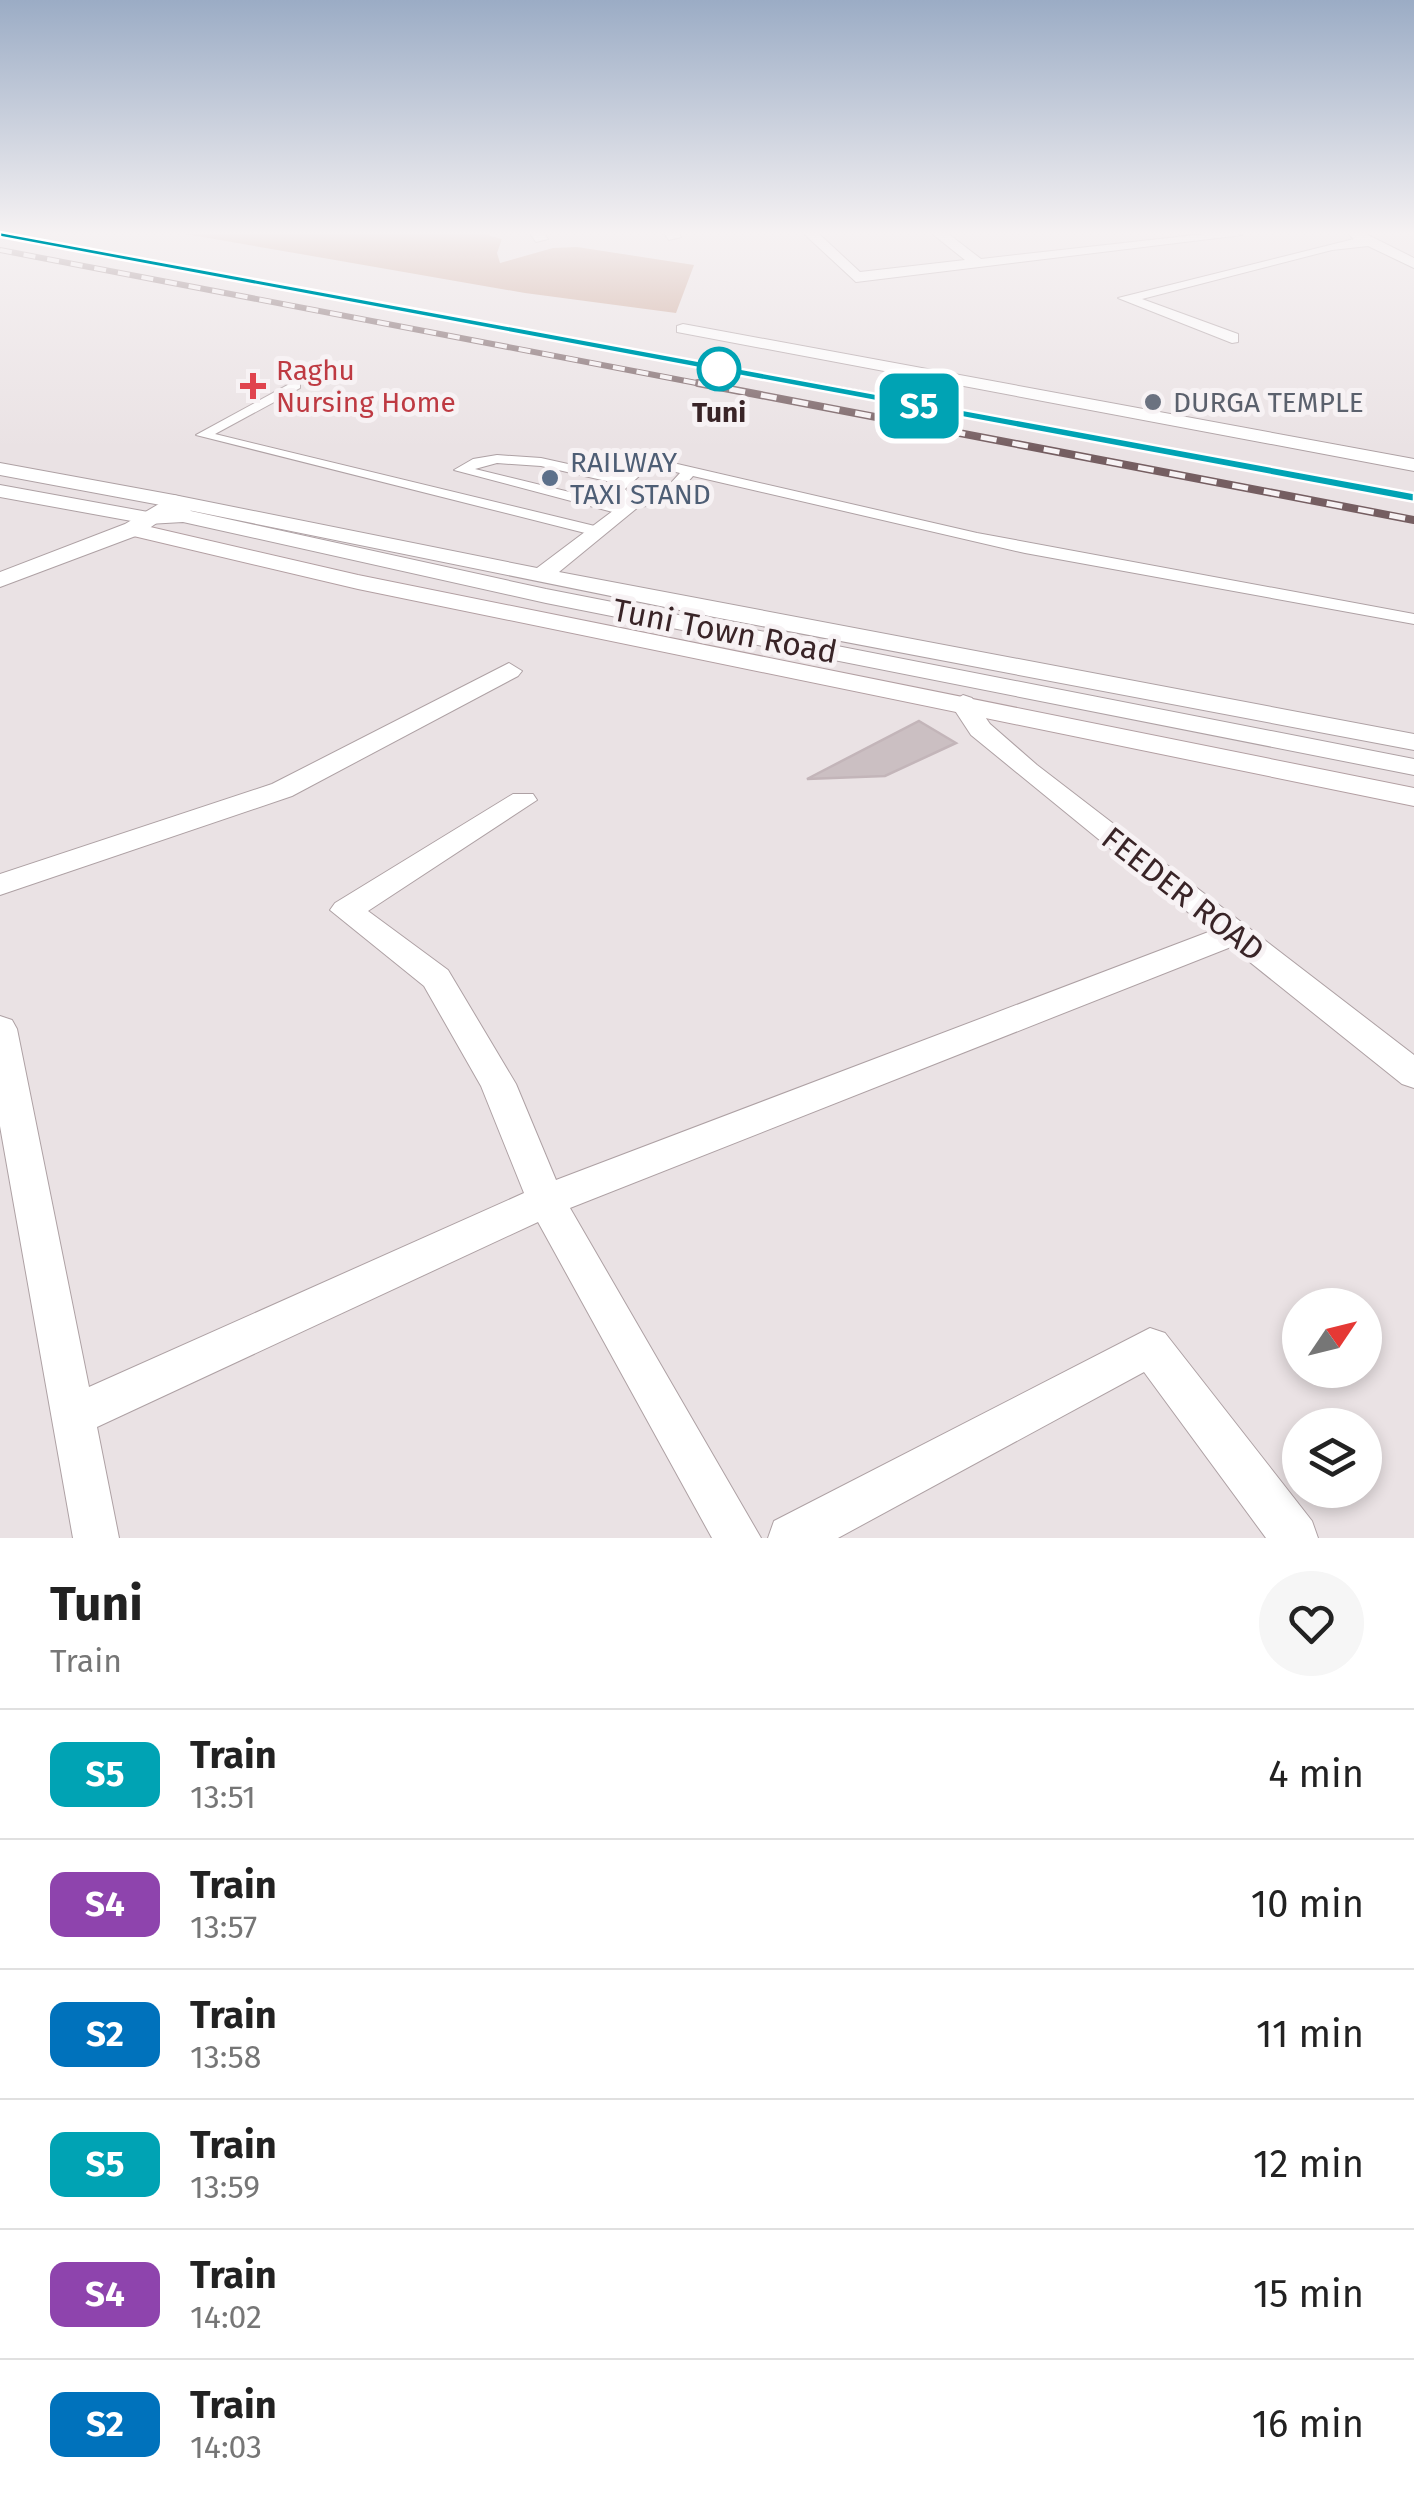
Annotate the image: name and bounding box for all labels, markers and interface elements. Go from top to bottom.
marker: Tuni [698,348,740,390]
place label: Raghu Nursing Home [276,354,456,419]
marker: Raghu Nursing Home [240,373,266,399]
line badge: S5 [874,374,964,438]
text: S5 [900,385,938,427]
place label: DURGA TEMPLE [1173,386,1364,419]
marker: DURGA TEMPLE [1142,391,1164,413]
place label: Tuni [692,396,746,429]
place label: RAILWAY TAXI STAND [570,446,711,511]
marker: RAILWAY TAXI STAND [539,467,561,489]
street label: Tuni Town Road [610,591,840,671]
street label: FEEDER ROAD [1094,819,1272,969]
north arrow [1282,1288,1382,1388]
map controls [1282,1288,1382,1508]
button: layers [1282,1408,1382,1508]
button: heart [1259,1571,1364,1676]
text: Tuni [50,1575,143,1633]
text: Train [50,1642,122,1680]
text: Train [190,1732,277,1778]
text: 4 min [1268,1751,1364,1797]
text: S5 [86,1753,124,1795]
text: 13:51 [190,1778,256,1816]
text: Train [190,1862,277,1908]
text: 10 min [1251,1881,1364,1927]
text: S4 [85,1883,125,1925]
text: 13:57 [190,1908,257,1946]
text: Train [190,1992,277,2038]
text: 11 min [1256,2011,1364,2057]
text: S2 [86,2013,124,2055]
text: 13:58 [190,2038,261,2076]
text: Train [190,2122,277,2168]
text: 12 min [1253,2141,1364,2187]
text: S5 [86,2143,124,2185]
text: 13:59 [190,2168,260,2206]
text: Train [190,2252,277,2298]
text: 15 min [1253,2271,1364,2317]
text: S4 [85,2273,125,2315]
text: 14:02 [190,2298,262,2336]
text: Train [190,2382,277,2428]
text: 16 min [1252,2401,1364,2447]
text: S2 [86,2403,124,2445]
text: 14:03 [190,2428,262,2466]

